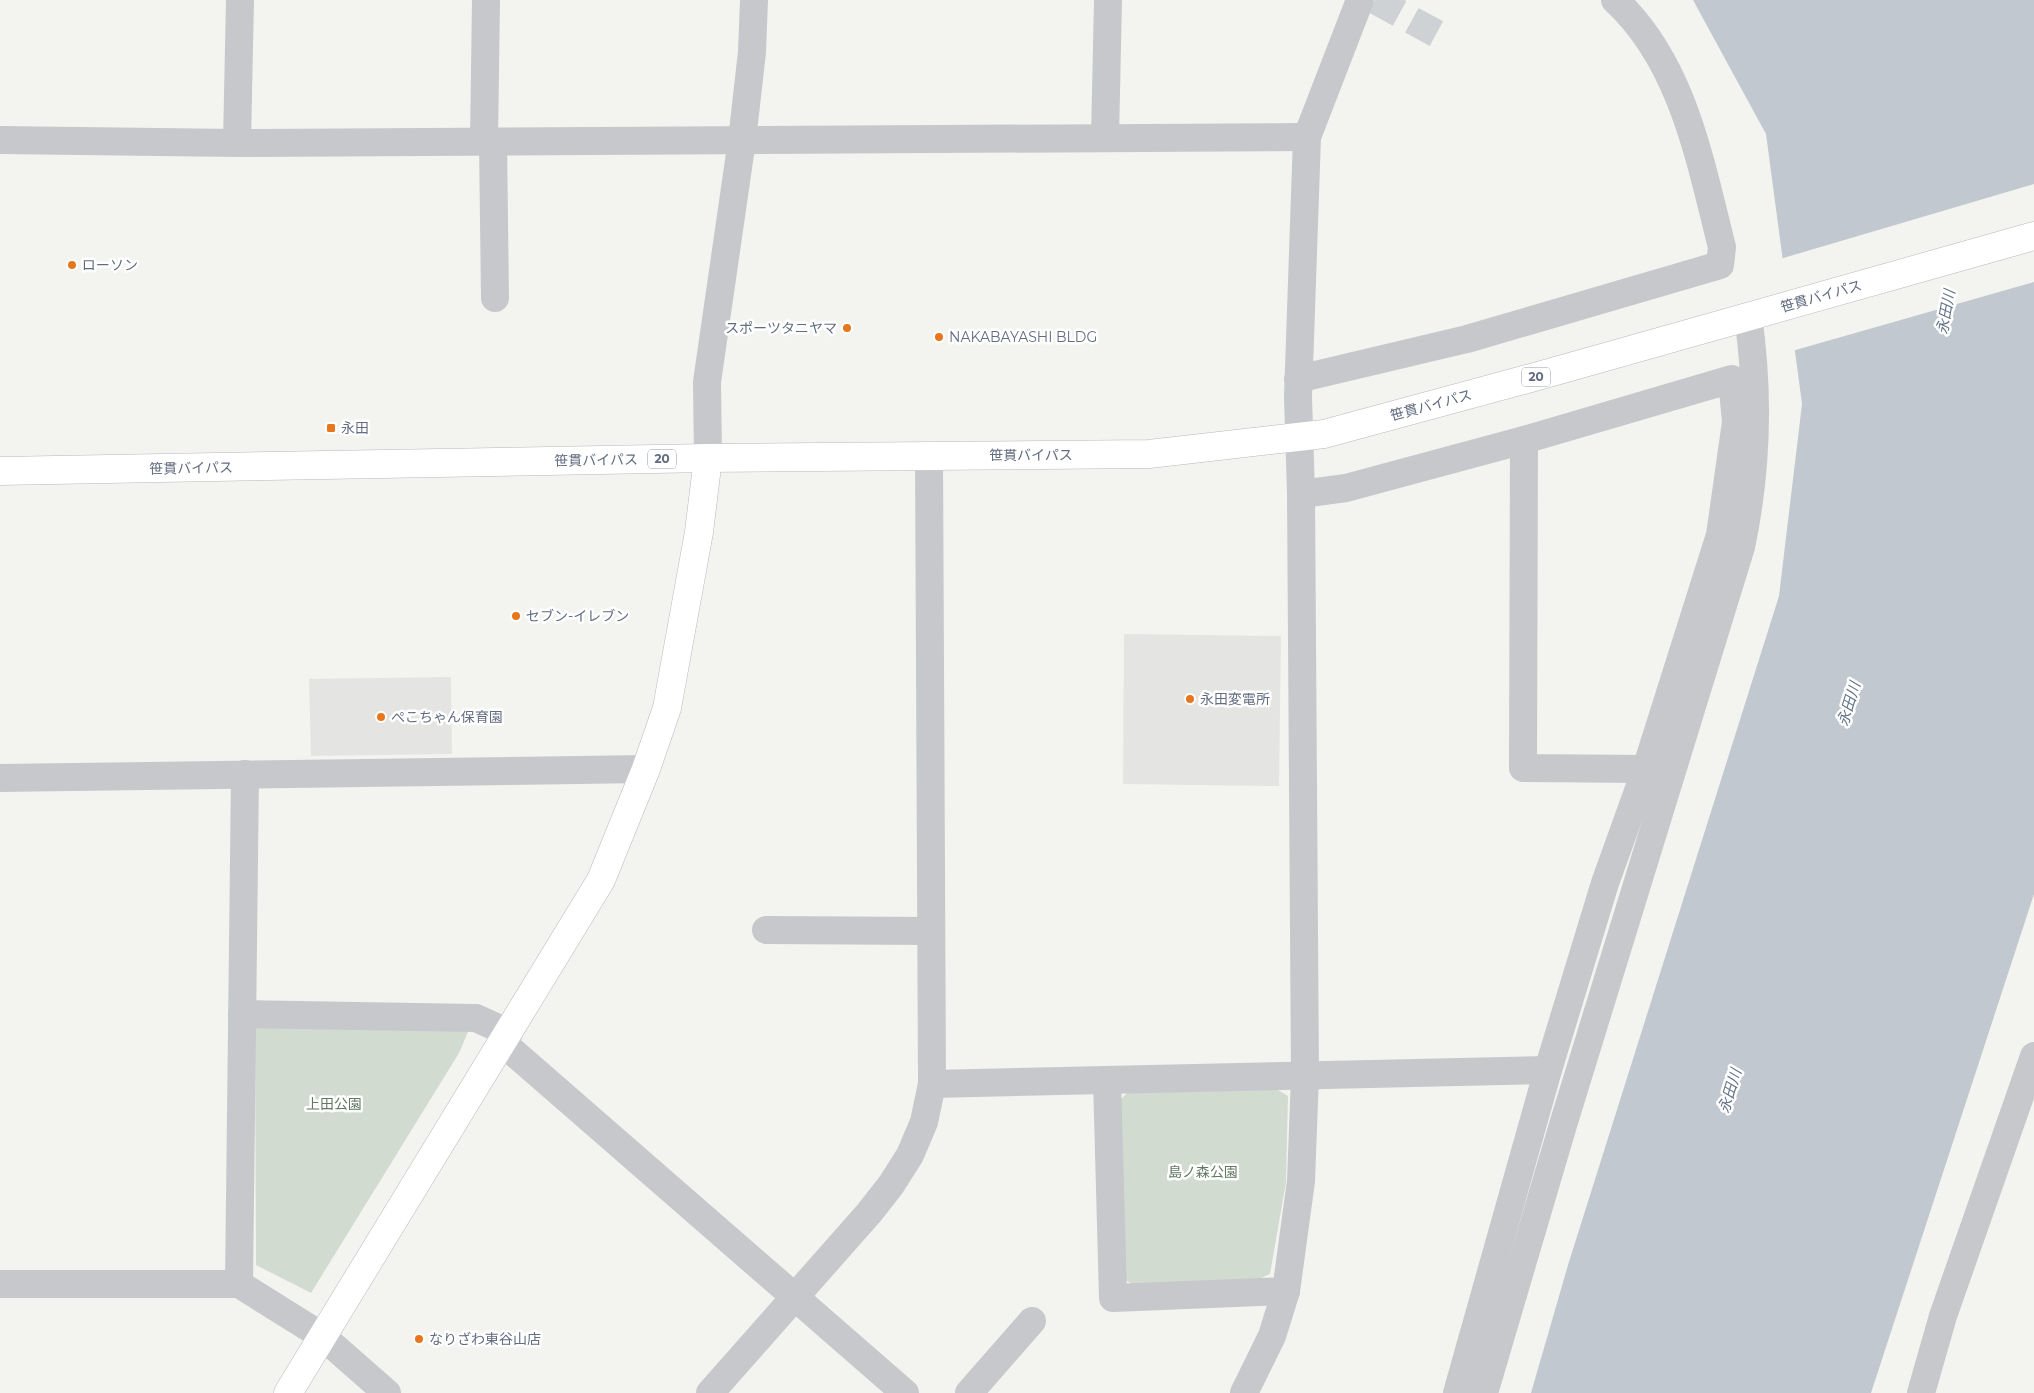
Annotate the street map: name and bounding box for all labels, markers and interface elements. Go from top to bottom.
place label: ローソン [82,256,138,274]
marker: ローソン [66,259,78,271]
street label: 笹貫バイパス [1778,276,1864,316]
water label: 永田川 [1932,286,1959,336]
place label: スポーツタニヤマ [725,319,837,337]
marker: スポーツタニヤマ [841,322,853,334]
place label: NAKABAYASHI BLDG [949,328,1097,346]
marker: NAKABAYASHI BLDG [933,331,945,343]
road number: 20 [1522,368,1550,387]
street label: 笹貫バイパス [1388,385,1474,425]
place label: 永田 [341,419,369,437]
marker: 永田 [325,422,337,434]
street label: 笹貫バイパス [989,446,1073,464]
road number: 20 [648,449,676,468]
street label: 笹貫バイパス [554,450,638,470]
street label: 笹貫バイパス [149,458,233,478]
place label: セブン-イレブン [526,607,629,625]
marker: セブン-イレブン [510,610,522,622]
water label: 永田川 [1833,678,1865,728]
place label: 永田変電所 [1200,690,1270,708]
marker: 永田変電所 [1184,693,1196,705]
place label: ぺこちゃん保育園 [391,708,503,726]
marker: ぺこちゃん保育園 [375,711,387,723]
water label: 永田川 [1714,1065,1746,1115]
park label: 上田公園 [306,1095,362,1113]
park label: 島ノ森公園 [1168,1163,1238,1181]
place label: なりざわ東谷山店 [429,1330,541,1348]
marker: なりざわ東谷山店 [413,1333,425,1345]

